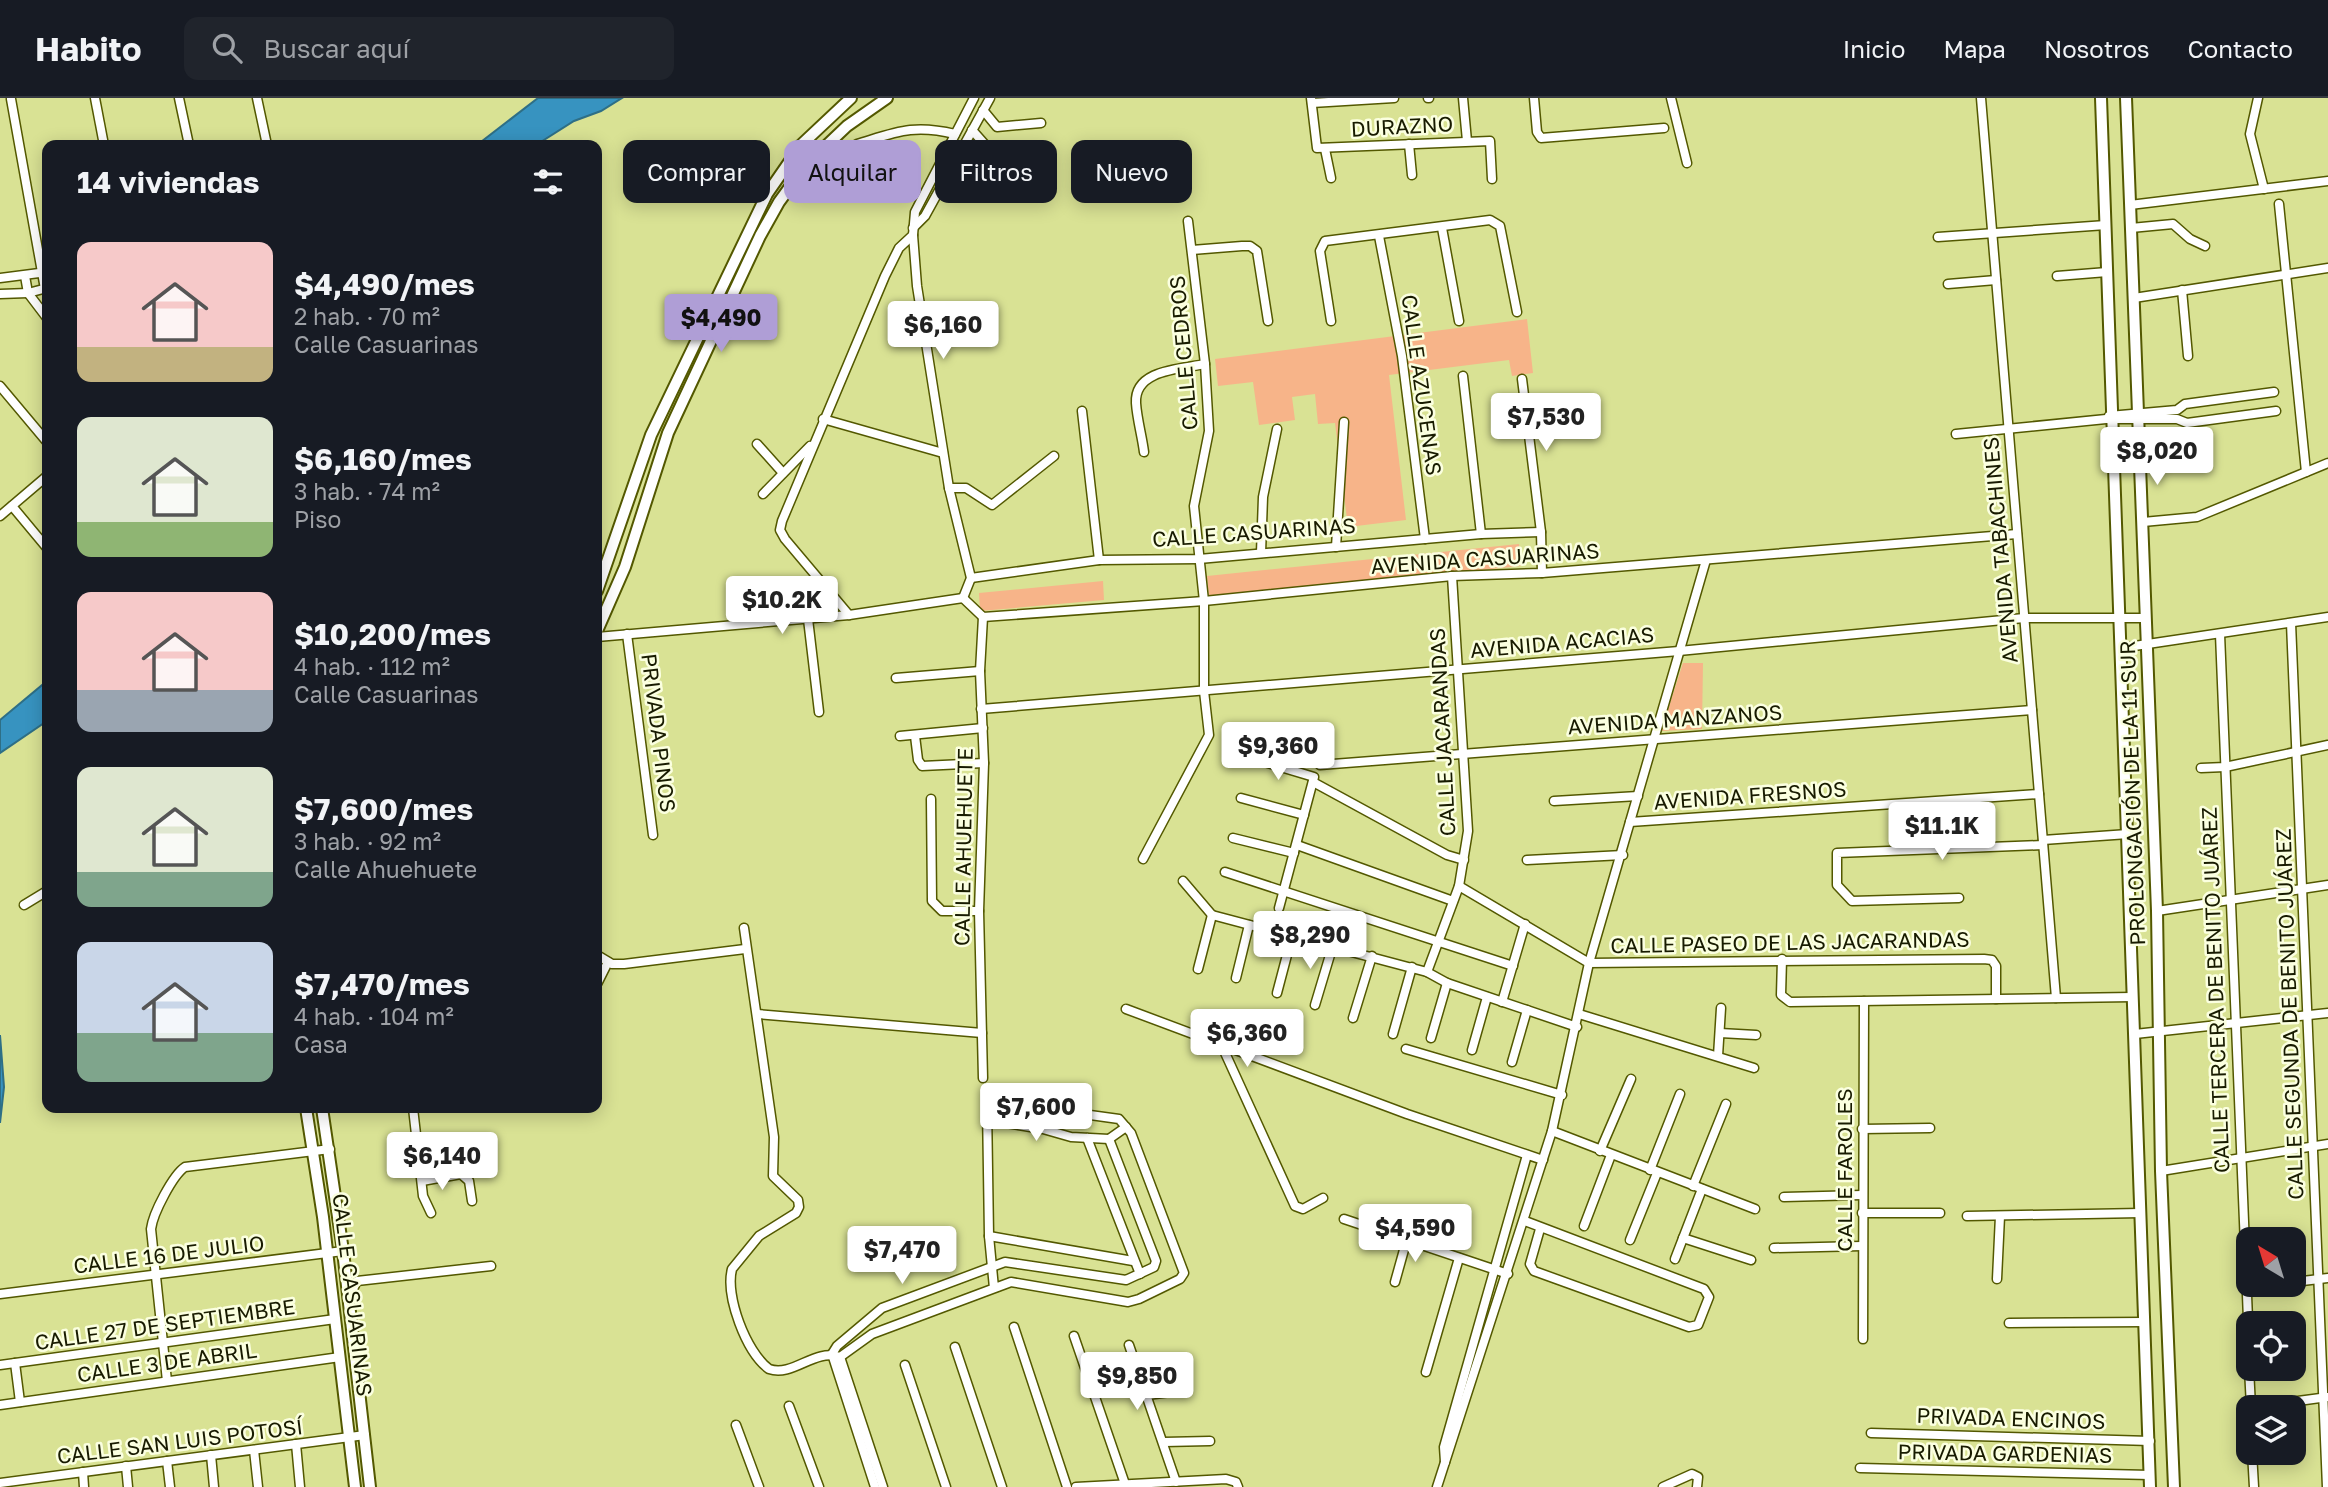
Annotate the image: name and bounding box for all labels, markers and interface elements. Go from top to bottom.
search box [184,17,674,80]
text: Habito [35,29,142,68]
icon: search [208,29,246,67]
text: Buscar aquí [264,33,409,64]
text: Inicio [1843,34,1905,63]
text: Mapa [1943,34,2006,63]
text: Nosotros [2044,34,2150,63]
text: Contacto [2188,34,2293,63]
street label: DURAZNO [1350,110,1454,142]
chip: Comprar [623,140,770,203]
chip: Alquilar [784,140,921,203]
chip: Filtros [935,140,1057,203]
chip: Nuevo [1071,140,1192,203]
icon: filters [529,163,567,201]
text: 14 viviendas [77,164,260,200]
text: $4,490/mes [294,266,475,302]
icon: home [133,270,217,354]
street label: CALLE CEDROS [1163,275,1203,431]
street label: CALLE AZUCENAS [1396,293,1448,477]
pin: $4,490 [664,294,778,354]
text: 2 hab. · 70 m² [294,302,440,330]
pin: $6,160 [886,302,1000,361]
text: $4,490 [680,303,762,331]
text: $6,160 [904,310,982,338]
text: Calle Casuarinas [294,330,478,358]
pin: $7,530 [1489,394,1603,453]
text: $7,530 [1507,402,1585,430]
pin: $8,020 [2100,428,2214,487]
street label: AVENIDA TABACHINES [1977,436,2023,664]
text: $8,020 [2116,436,2198,464]
text: $6,160/mes [294,441,472,477]
icon: home [133,445,217,529]
text: 3 hab. · 74 m² [294,477,440,505]
text: Piso [294,505,341,533]
street label: CALLE CASUARINAS [1151,512,1357,552]
street label: AVENIDA CASUARINAS [1370,537,1600,579]
pin: $10.2K [725,576,839,636]
text: $10.2K [742,585,822,613]
text: $10,200/mes [294,616,491,652]
icon: home [133,620,217,704]
street label: AVENIDA ACACIAS [1469,621,1655,663]
street label: CALLE JACARANDAS [1424,627,1460,837]
street label: PROLONGACIÓN DE LA 11 SUR [2114,640,2150,946]
text: 4 hab. · 112 m² [294,652,450,680]
street label: PRIVADA PINOS [636,652,682,814]
text: Calle Casuarinas [294,680,478,708]
street label: AVENIDA MANZANOS [1567,699,1783,739]
pin: $9,360 [1221,722,1335,782]
text: $9,360 [1238,731,1318,759]
street label: CALLE AHUEHUETE [948,748,978,946]
street label: AVENIDA FRESNOS [1653,775,1847,815]
text: $7,600/mes [294,791,473,827]
icon: home [133,795,217,879]
pin: $11.1K [1885,802,1999,862]
street label: CALLE TERCERA DE BENITO JUÁREZ [2196,806,2234,1174]
text: $11.1K [1905,811,1979,839]
text: 3 hab. · 92 m² [294,827,441,855]
street label: CALLE SEGUNDA DE BENITO JUÁREZ [2270,828,2308,1200]
text: Calle Ahuehuete [294,855,477,883]
pin: $8,290 [1253,912,1367,971]
text: $8,290 [1269,920,1351,948]
street label: CALLE PASEO DE LAS JACARANDAS [1610,926,1970,958]
text: $7,470/mes [294,966,470,1002]
icon: home [133,970,217,1054]
text: 4 hab. · 104 m² [294,1002,454,1030]
pin: $6,360 [1190,1010,1304,1069]
text: $6,360 [1207,1018,1287,1046]
text: Casa [294,1030,348,1058]
pin: $7,600 [979,1084,1093,1143]
street label: CALLE FAROLES [1831,1088,1857,1252]
text: $7,600 [996,1092,1076,1120]
pin: $6,140 [385,1132,499,1192]
text: $6,140 [403,1141,481,1169]
street label: CALLE CASUARINAS [328,1192,378,1398]
pin: $4,590 [1358,1204,1472,1264]
text: $4,590 [1375,1213,1455,1241]
pin: $7,470 [845,1226,959,1286]
north arrow [2236,1227,2306,1297]
map controls [2236,1227,2306,1465]
street label: CALLE 16 DE JULIO [72,1229,266,1279]
text: $7,470 [863,1235,941,1263]
street label: CALLE 27 DE SEPTIEMBRE [33,1293,297,1355]
button: locate [2236,1311,2306,1381]
street label: CALLE 3 DE ABRIL [75,1337,258,1387]
pin: $9,850 [1080,1352,1194,1412]
text: $9,850 [1096,1361,1178,1389]
button: layers [2236,1395,2306,1465]
street label: PRIVADA ENCINOS [1916,1402,2106,1434]
street label: CALLE SAN LUIS POTOSÍ [55,1413,306,1469]
street label: PRIVADA GARDENIAS [1898,1438,2113,1468]

